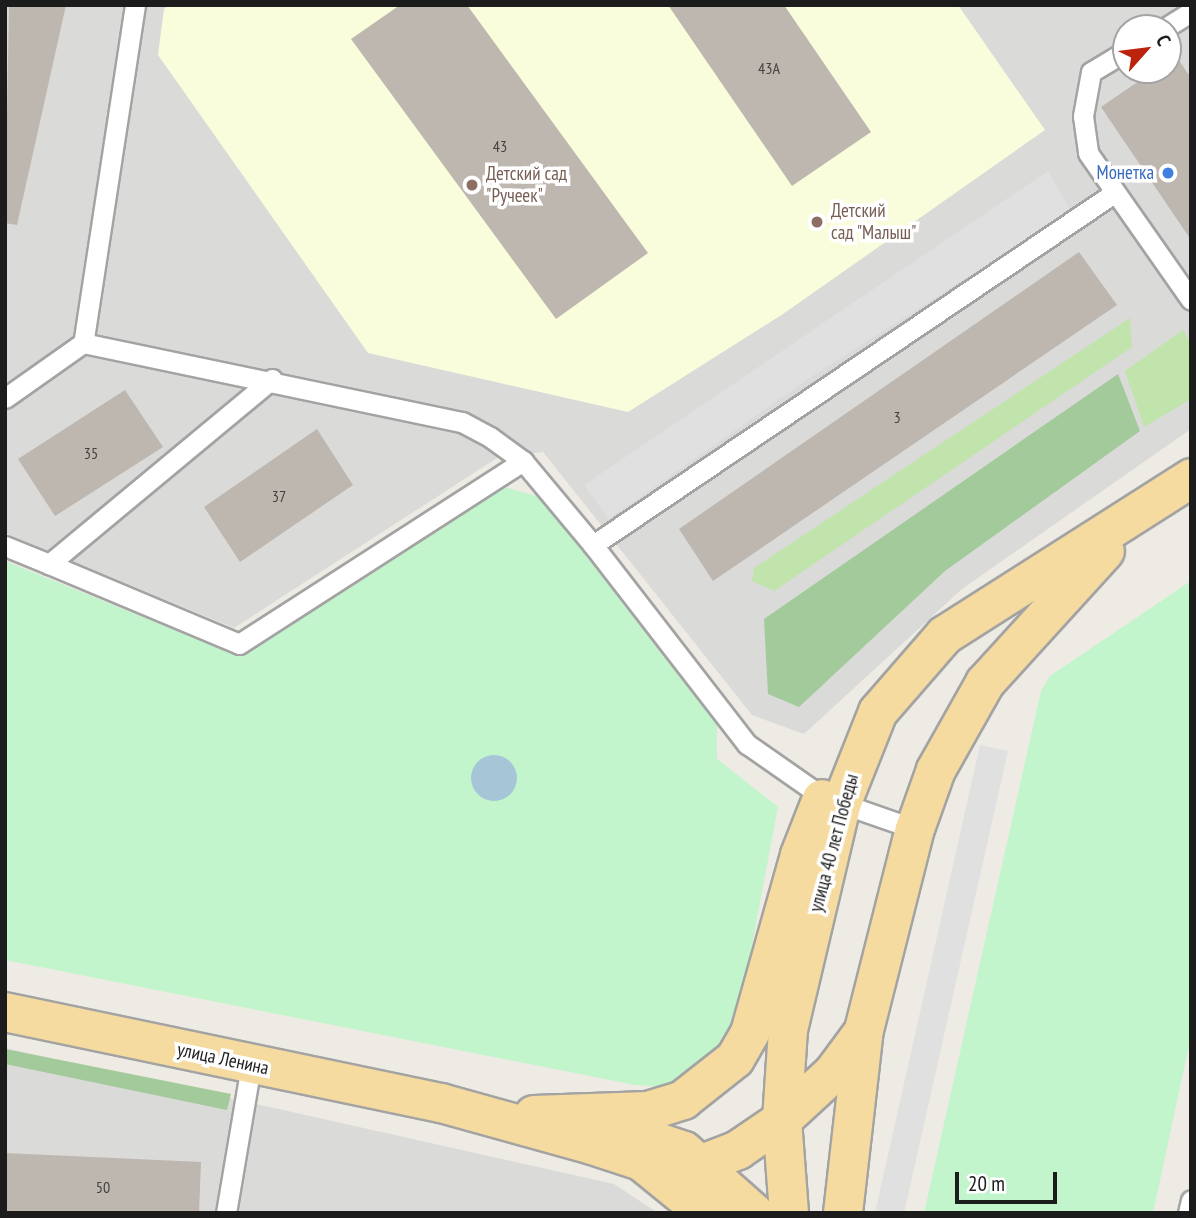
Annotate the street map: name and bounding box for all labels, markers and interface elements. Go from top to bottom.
north arrow [1112,14,1182,84]
text: С [1151,31,1176,50]
house number: 43А [758,58,780,78]
house number: 43 [493,136,507,156]
place label: Монетка [1097,162,1154,184]
place label: Детский сад "Ручеек" [486,163,567,207]
marker: Монетка [1160,165,1176,181]
marker: Детский сад "Ручеек" [464,177,480,193]
place label: Детский сад "Малыш" [831,200,918,244]
marker: Детский сад "Малыш" [809,214,825,230]
house number: 3 [893,407,901,427]
house number: 35 [84,443,98,463]
house number: 37 [272,486,286,506]
street label: улица 40 лет Победы [805,771,863,915]
street label: улица Ленина [175,1038,271,1080]
scale bar [958,1158,1060,1202]
text: 20 m [968,1170,1005,1197]
house number: 50 [96,1177,110,1197]

